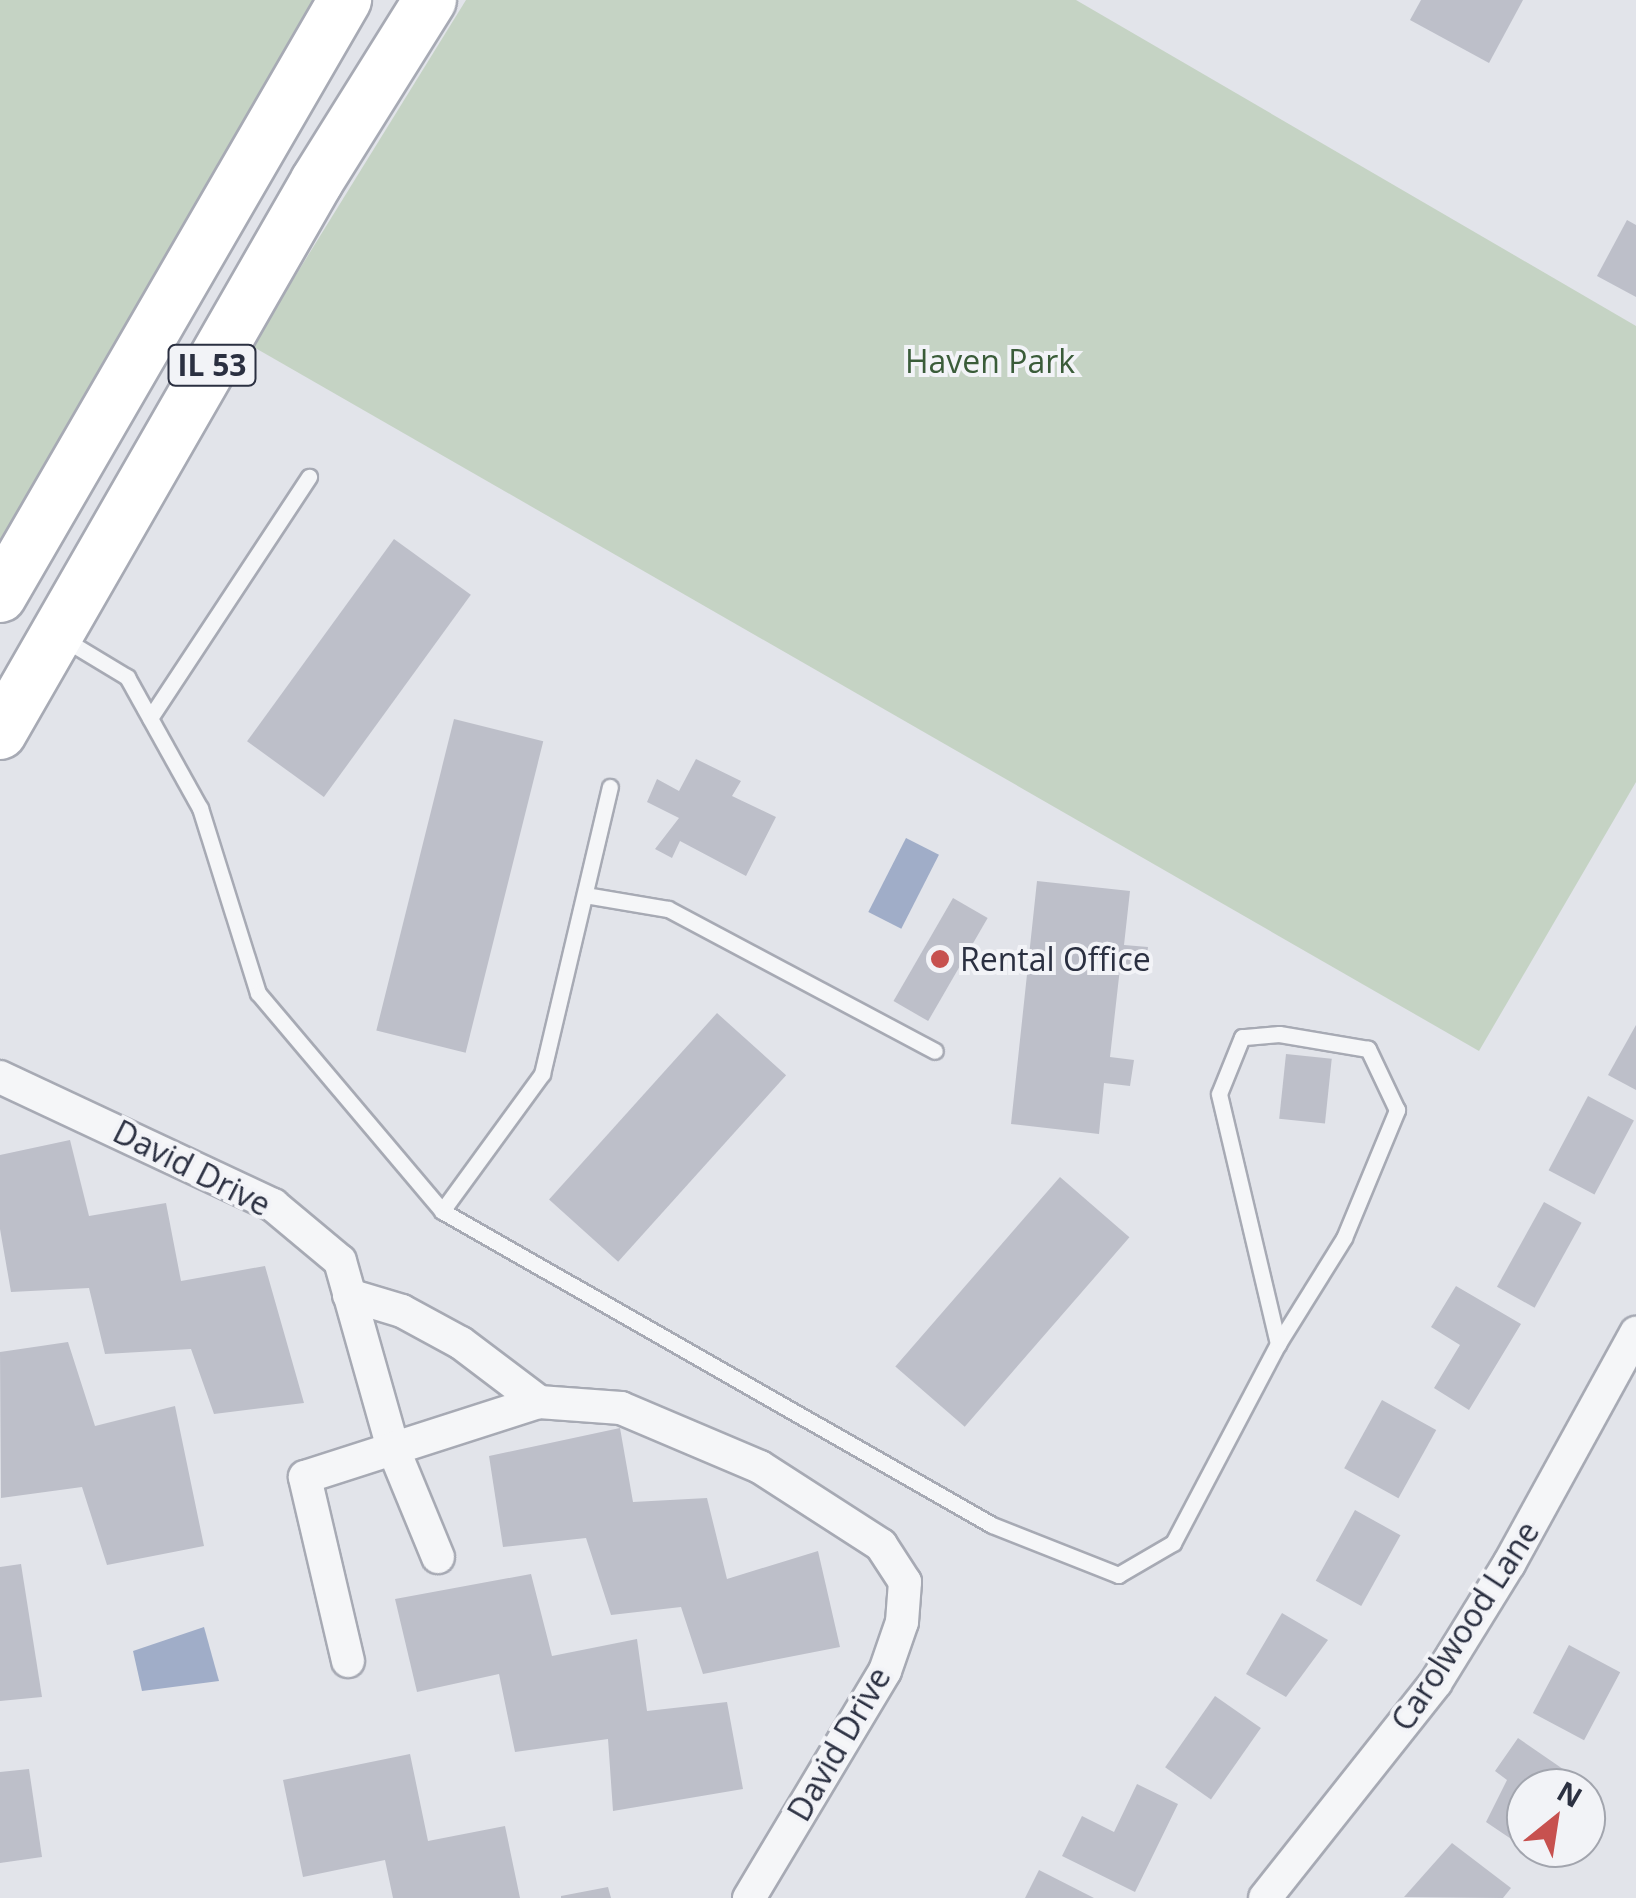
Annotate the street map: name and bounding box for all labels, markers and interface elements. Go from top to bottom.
road number: IL 53 [167,340,257,390]
park label: Haven Park [905,342,1075,380]
place label: Rental Office [960,940,1151,978]
marker: Rental Office [929,948,951,970]
street label: David Drive [107,1112,277,1224]
street label: Carolwood Lane [1383,1514,1547,1738]
street label: David Drive [780,1660,898,1828]
north arrow [1506,1768,1606,1868]
text: N [1551,1772,1589,1816]

